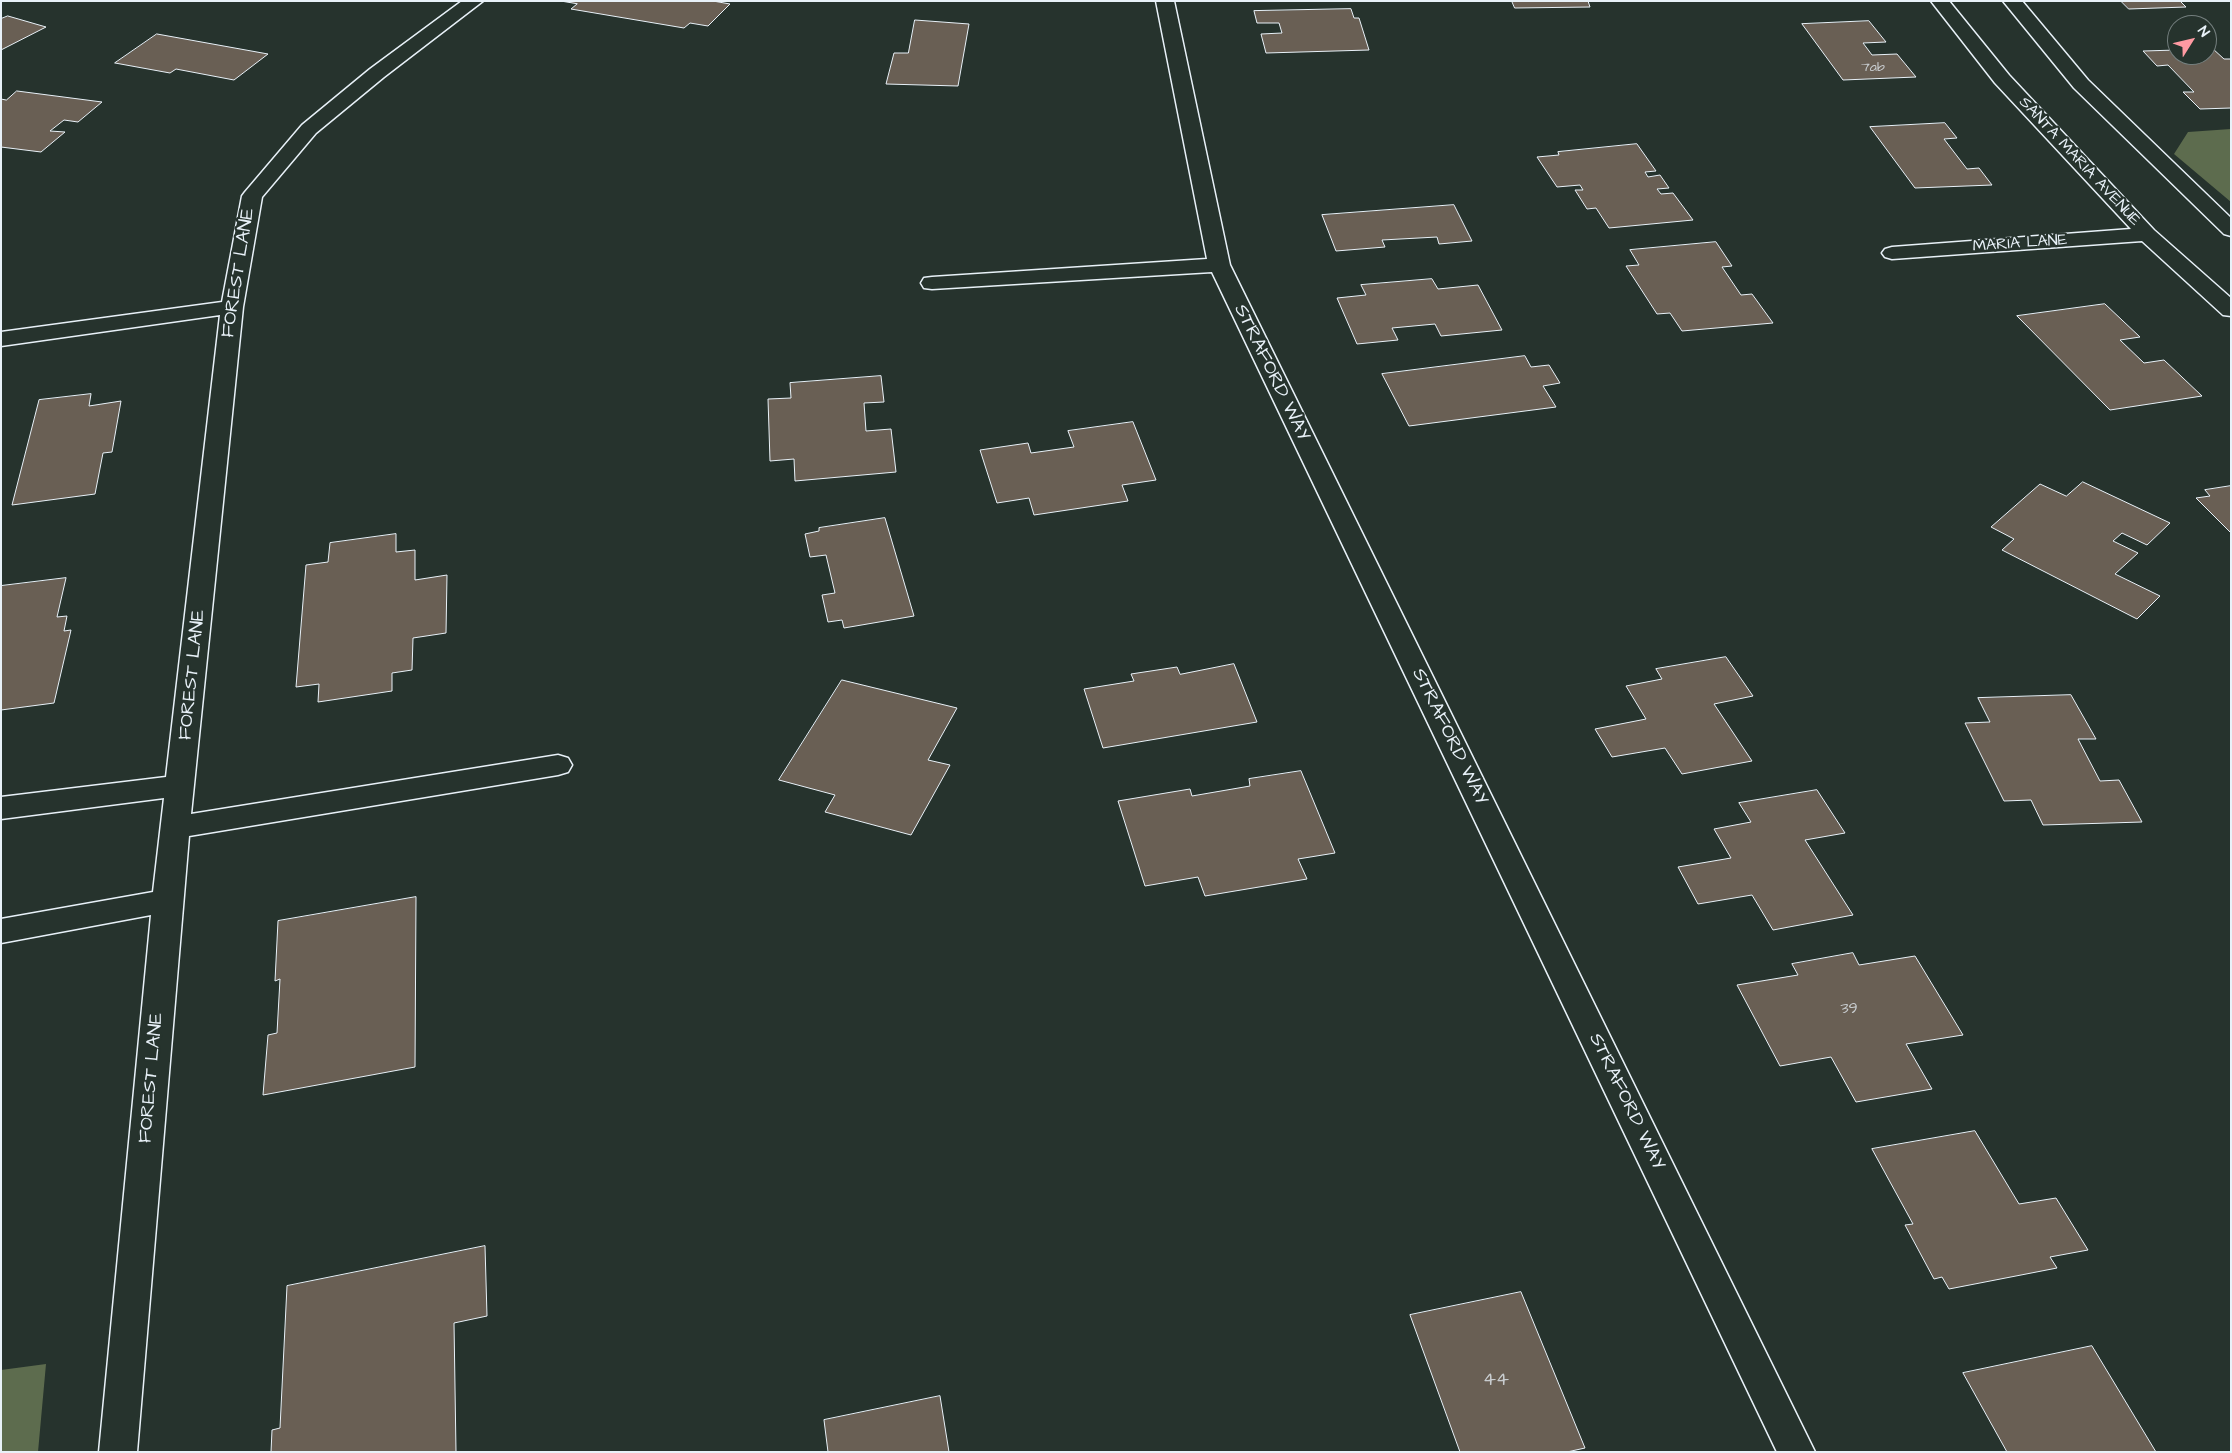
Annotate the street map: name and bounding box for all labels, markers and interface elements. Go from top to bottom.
north arrow [2167,15,2217,65]
text: N [2193,22,2214,41]
house number: 7ab [1861,60,1885,76]
street label: SANTA MARIA AVENUE [2014,94,2144,230]
street label: FOREST LANE [218,207,260,339]
street label: MARIA LANE [1972,231,2068,257]
street label: STRAFORD WAY [1228,301,1314,445]
street label: FOREST LANE [175,609,211,741]
street label: STRAFORD WAY [1406,665,1492,809]
house number: 39 [1840,1000,1858,1020]
street label: FOREST LANE [135,1012,169,1144]
street label: STRAFORD WAY [1583,1030,1669,1174]
house number: 44 [1483,1370,1509,1392]

